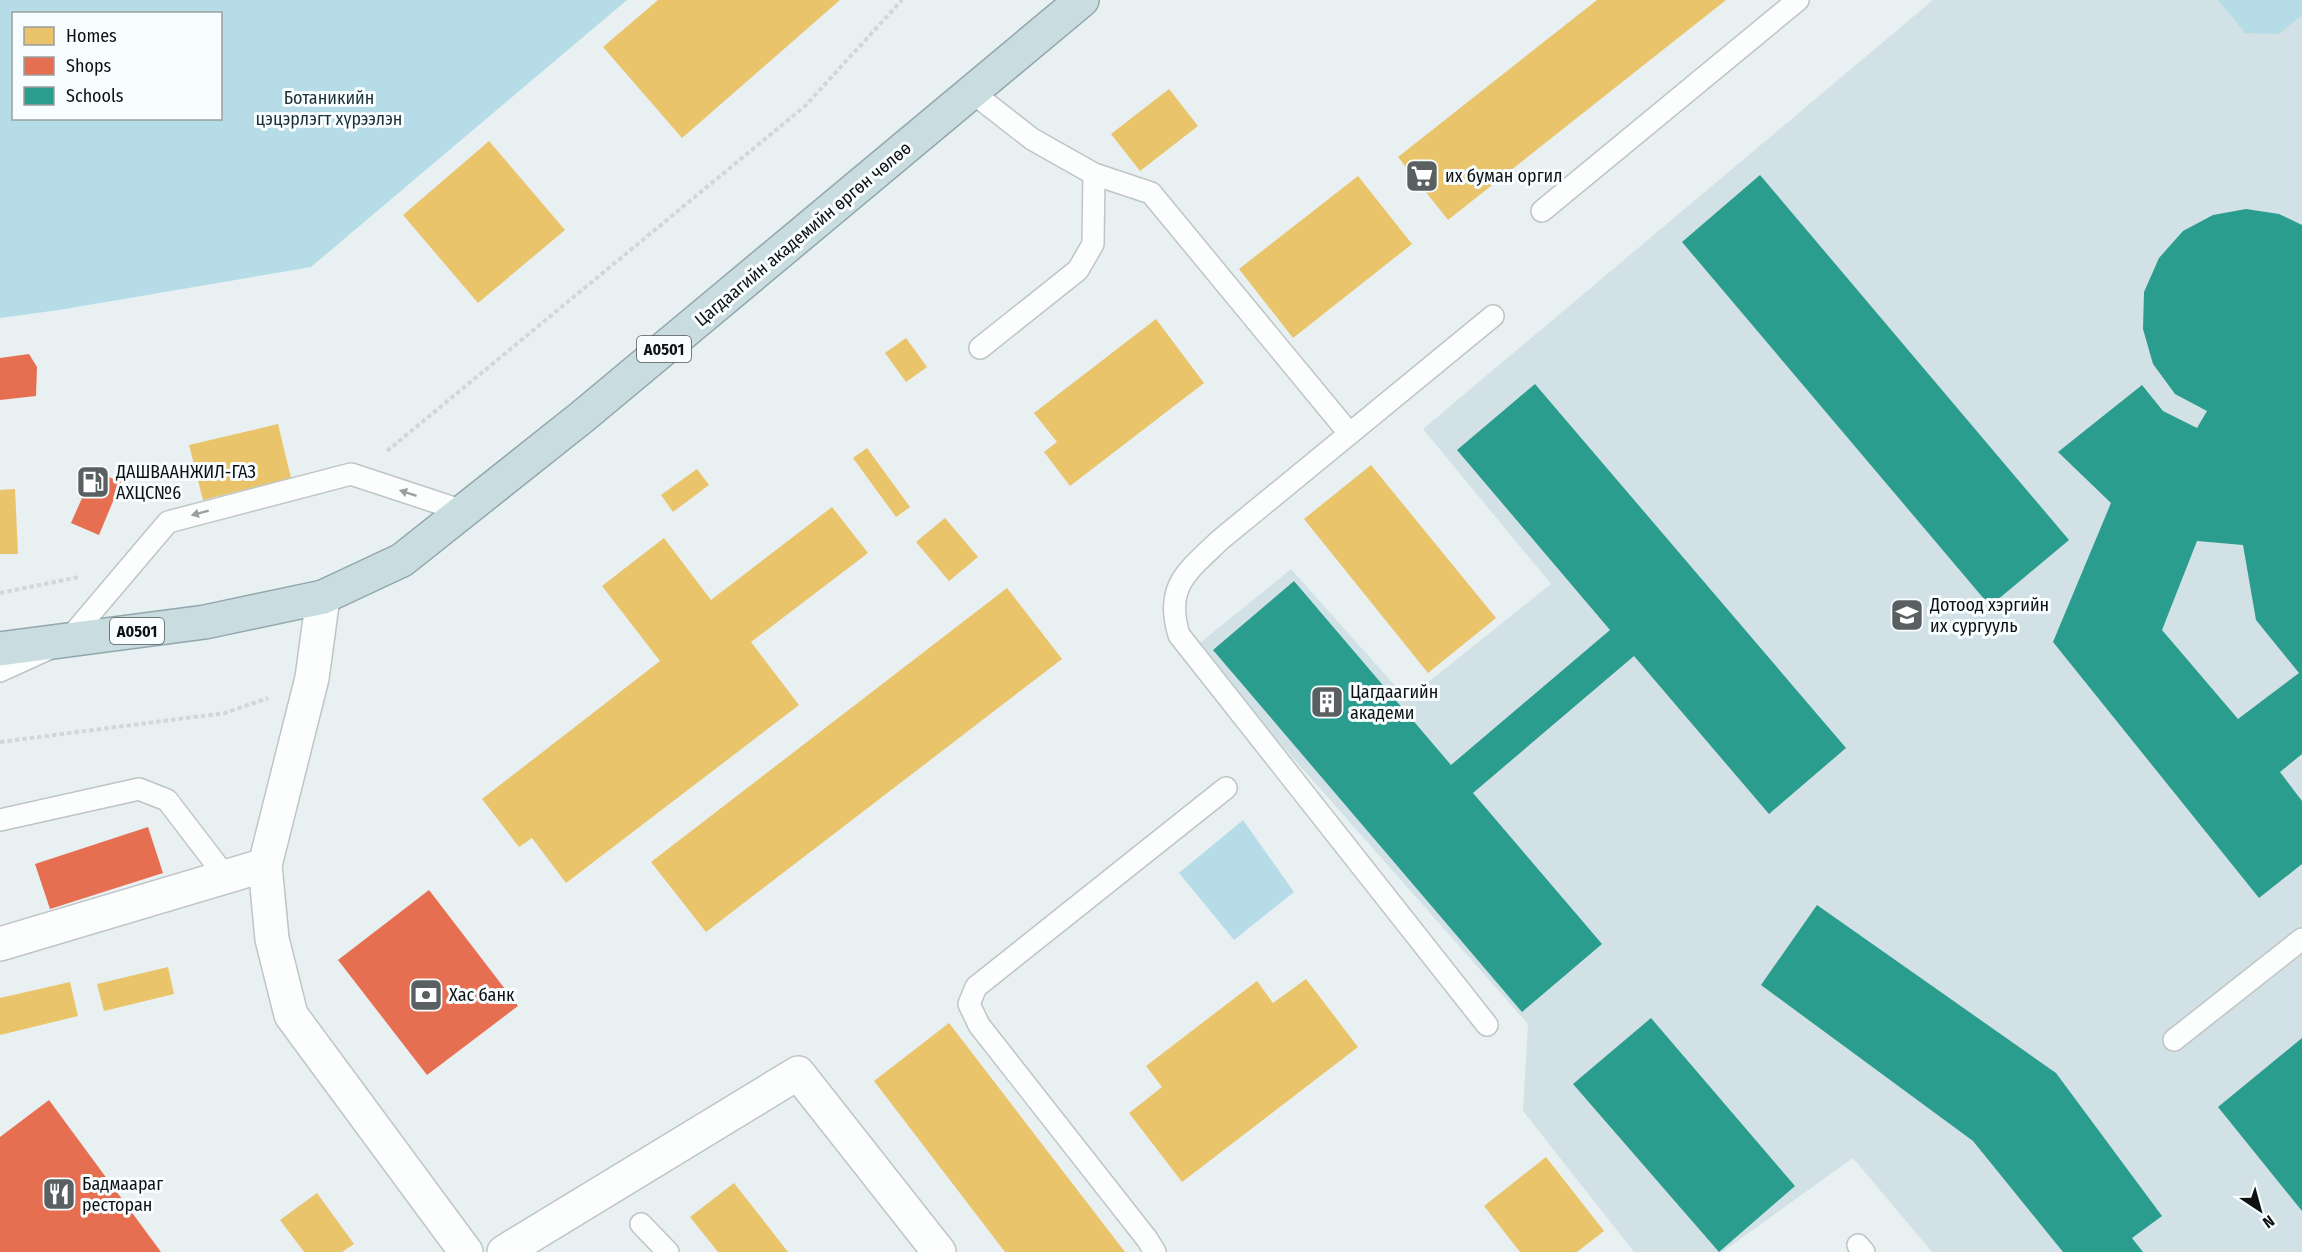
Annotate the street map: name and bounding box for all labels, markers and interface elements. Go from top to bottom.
legend [12,12,222,120]
text: Homes [66,25,117,47]
text: Shops [66,55,111,77]
text: Schools [66,85,124,107]
park label: Ботаникийн цэцэрлэгт хүрээлэн [256,87,402,130]
street label: Цагдаагийн академийн өргөн чөлөө [690,137,916,331]
supermarket icon: их буман оргил [1404,158,1440,194]
place label: их буман оргил [1445,165,1563,187]
road number: A0501 [637,336,691,362]
place label: ДАШВААНЖИЛ-ГАЗ АХЦС№6 [115,461,256,504]
fuel station icon: ДАШВААНЖИЛ-ГАЗ АХЦС№6 [75,464,111,500]
one-way arrow [399,488,417,497]
one-way arrow [191,509,209,519]
place label: Дотоод хэргийн их сургууль [1929,594,2049,637]
school or university icon: Дотоод хэргийн их сургууль [1889,597,1925,633]
road number: A0501 [110,618,164,644]
place label: Цагдаагийн академи [1350,681,1438,724]
building icon: Цагдаагийн академи [1309,684,1345,720]
bank icon: Хас банк [408,977,444,1013]
place label: Хас банк [449,984,515,1006]
place label: Бадмаараг ресторан [82,1173,163,1216]
restaurant icon: Бадмаараг ресторан [41,1176,77,1212]
north arrow [2230,1180,2290,1240]
text: N [2259,1211,2278,1232]

